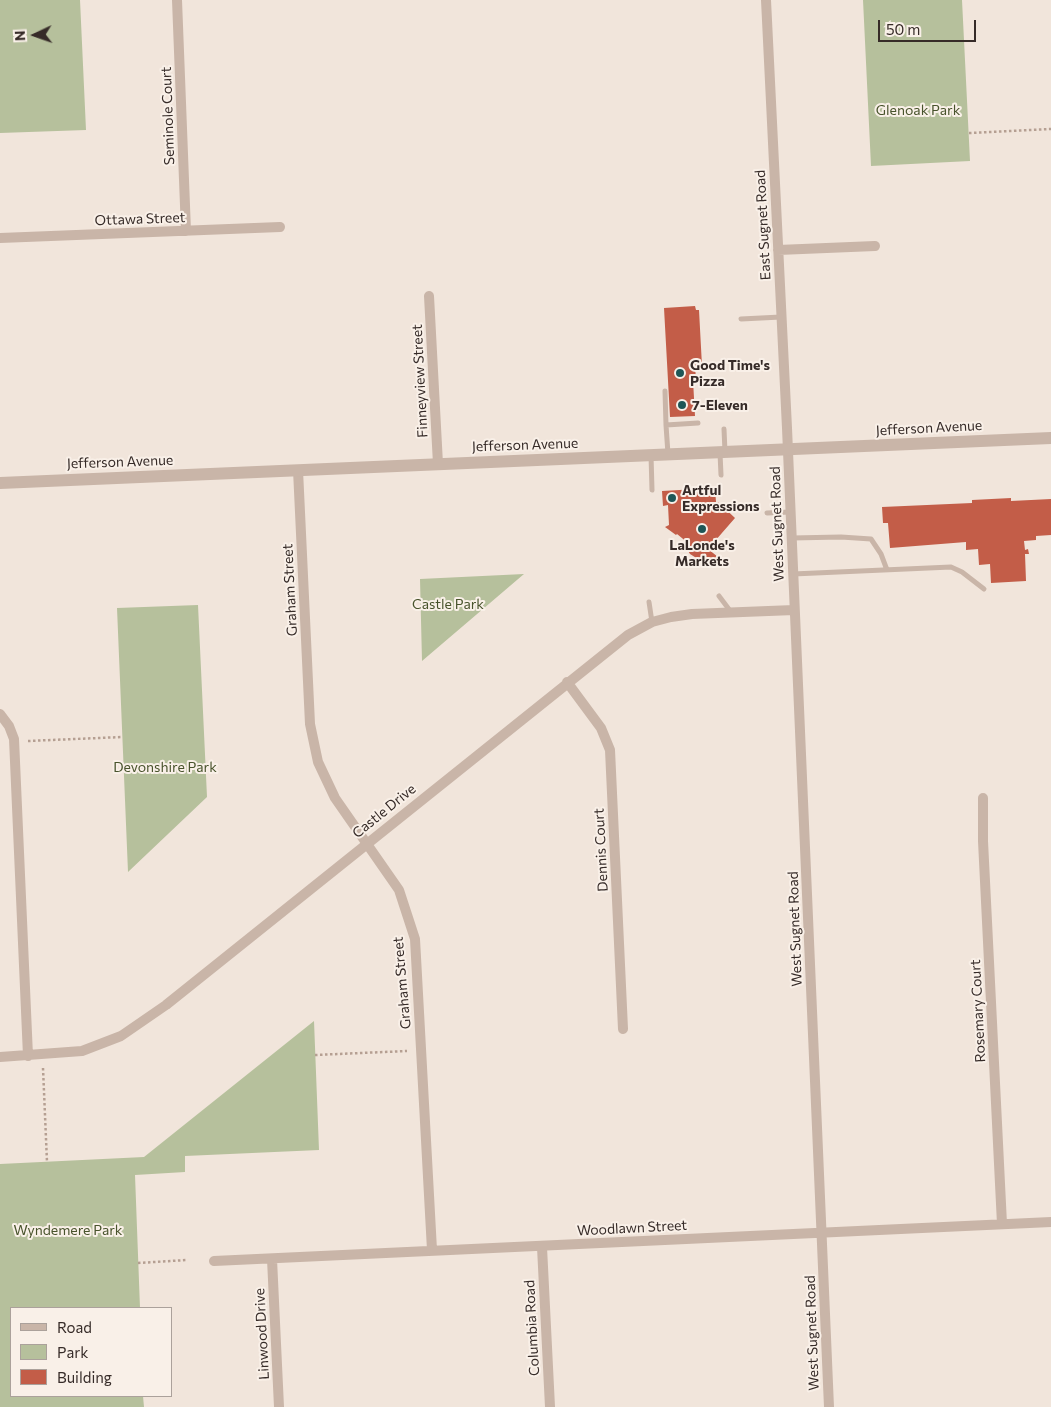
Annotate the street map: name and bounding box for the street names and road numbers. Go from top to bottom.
street label: Seminole Court [158,66,178,166]
street label: East Sugnet Road [752,169,774,281]
street label: Ottawa Street [94,209,186,229]
street label: Finneyview Street [409,324,431,438]
street label: Jefferson Avenue [875,417,983,439]
street label: Jefferson Avenue [471,435,579,455]
street label: Jefferson Avenue [66,452,174,472]
street label: West Sugnet Road [767,466,787,582]
street label: Graham Street [279,543,301,637]
street label: Castle Drive [349,780,419,842]
street label: Dennis Court [590,808,612,892]
street label: West Sugnet Road [785,871,805,987]
street label: Graham Street [390,936,414,1030]
street label: Rosemary Court [967,959,989,1063]
street label: Woodlawn Street [576,1217,688,1239]
street label: West Sugnet Road [802,1275,822,1391]
street label: Columbia Road [521,1280,543,1376]
street label: Linwood Drive [251,1288,273,1380]

